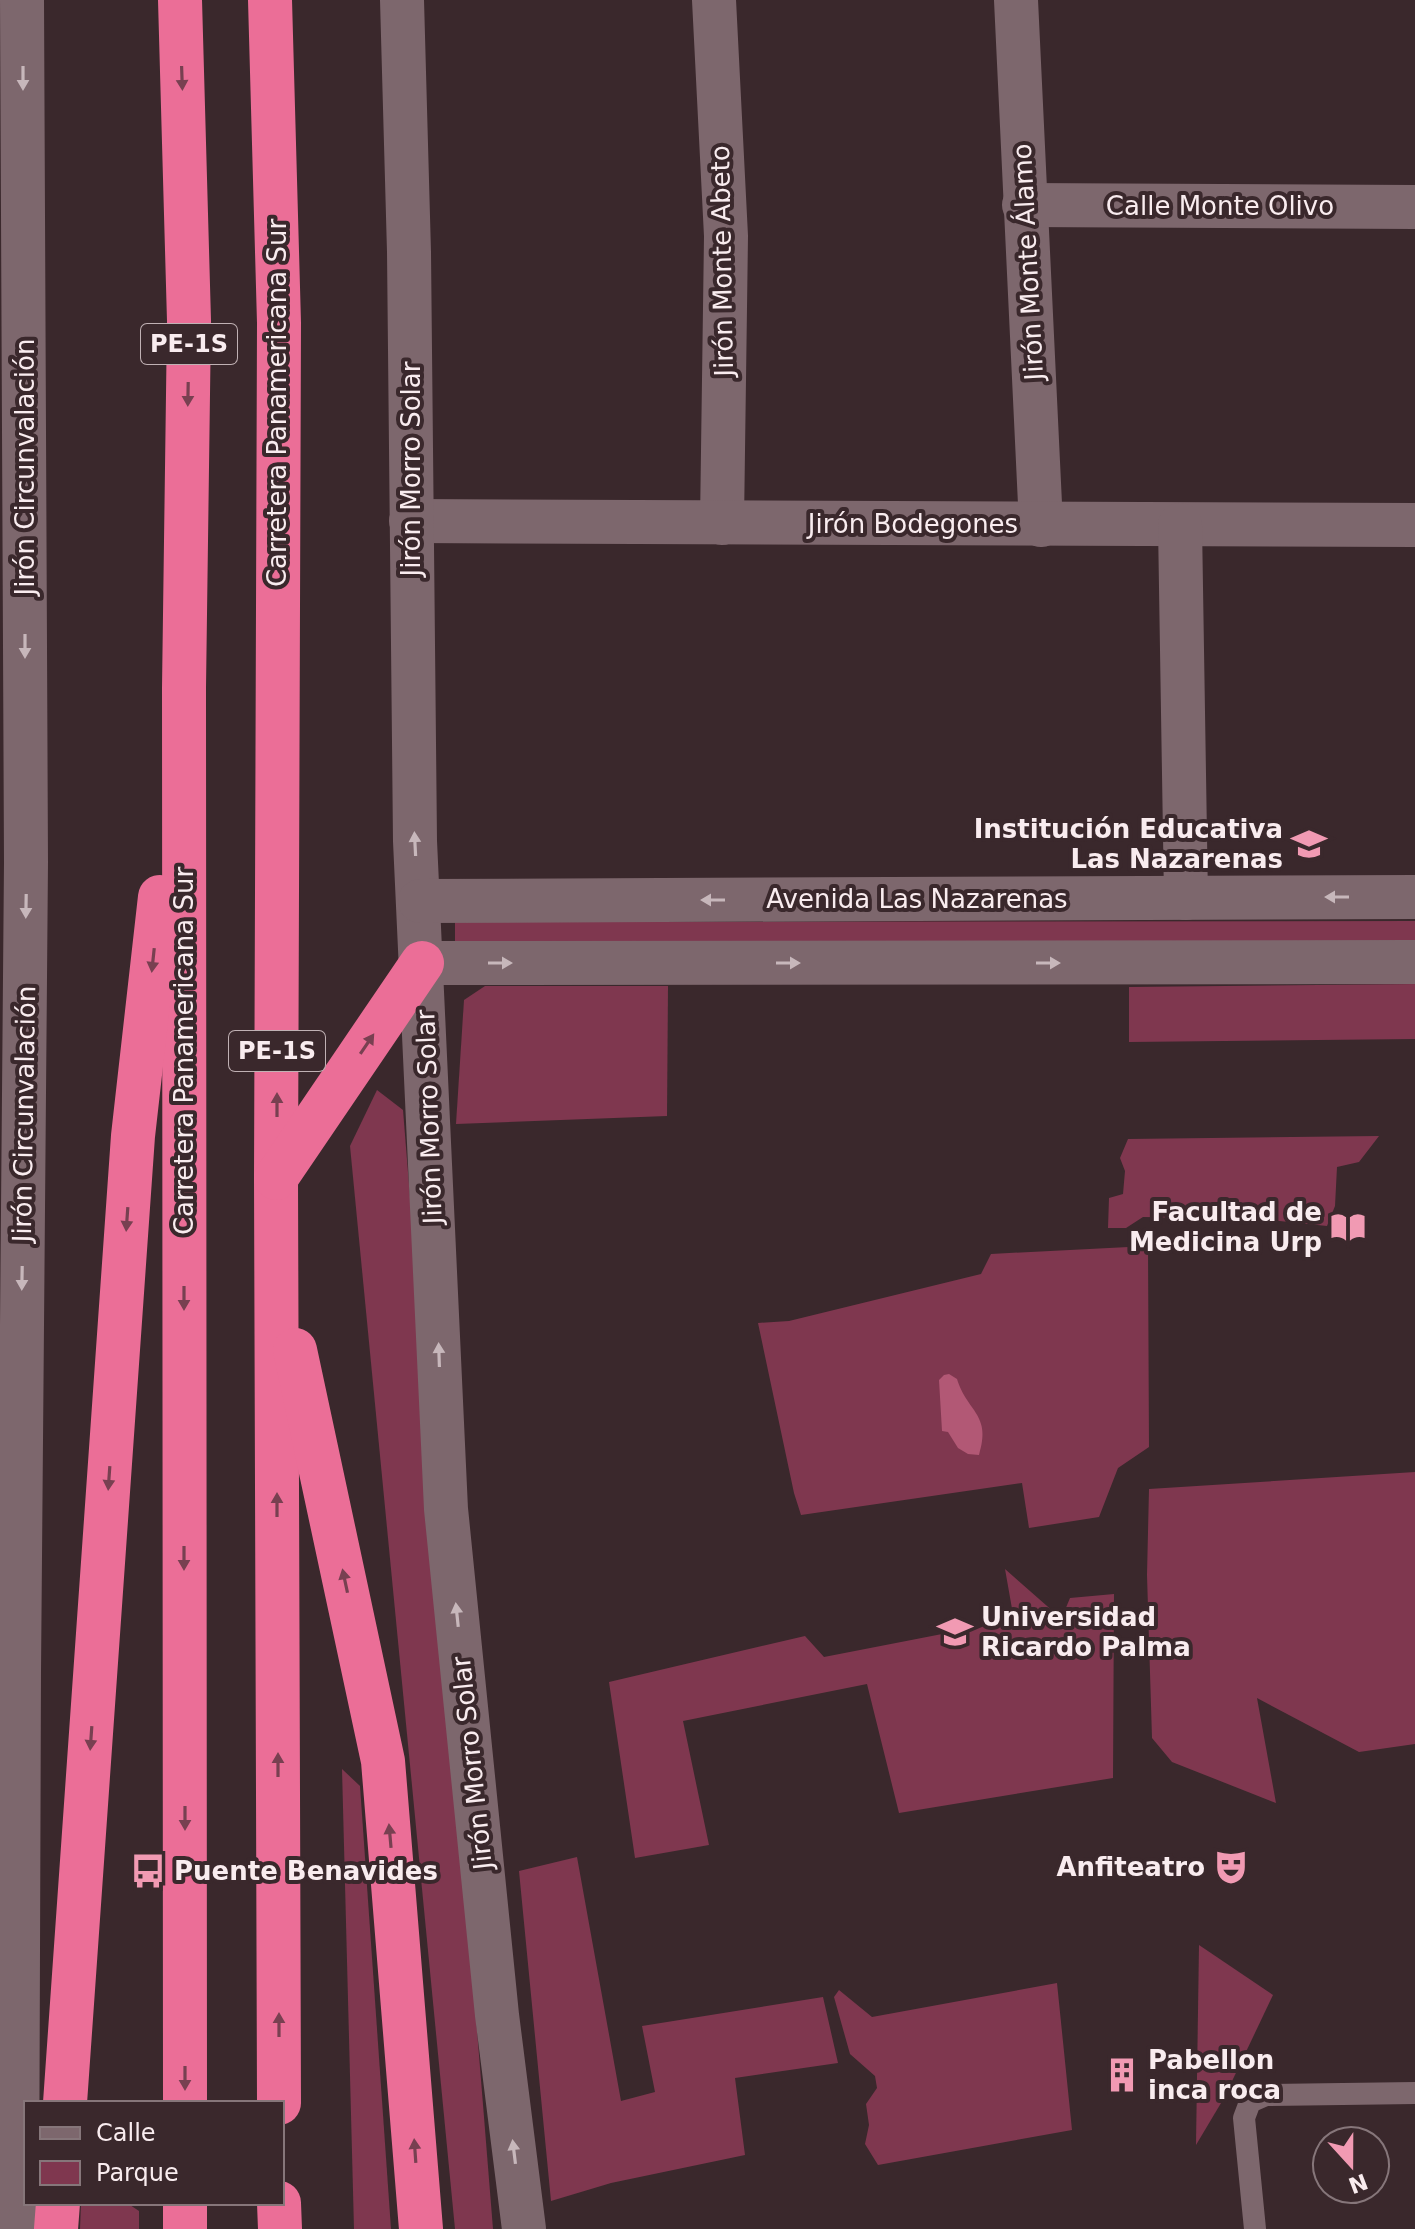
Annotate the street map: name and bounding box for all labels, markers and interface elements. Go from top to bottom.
one-way arrow [17,66,29,91]
one-way arrow [176,66,189,91]
street label: Jirón Monte Álamo [1006,143,1049,383]
street label: Jirón Monte Abeto [705,145,739,379]
street label: Calle Monte Olivo [1106,191,1334,221]
street label: Carretera Panamericana Sur [262,219,292,587]
road number: PE-1S [141,324,237,364]
street label: Jirón Circunvalación [10,339,40,597]
street label: Jirón Morro Solar [396,361,426,578]
one-way arrow [182,382,194,407]
street label: Jirón Bodegones [806,509,1018,539]
one-way arrow [19,634,31,659]
place label: Institución Educativa Las Nazarenas [974,814,1283,874]
school or university icon: Institución Educativa Las Nazarenas [1290,825,1328,863]
one-way arrow [409,831,422,856]
street label: Carretera Panamericana Sur [169,867,199,1235]
street label: Avenida Las Nazarenas [766,884,1068,914]
one-way arrow [1324,891,1349,903]
one-way arrow [20,894,32,919]
one-way arrow [700,894,725,906]
one-way arrow [146,948,159,973]
one-way arrow [488,957,513,969]
one-way arrow [776,957,801,969]
one-way arrow [1036,957,1061,969]
street label: Jirón Circunvalación [7,985,41,1245]
street label: Jirón Morro Solar [410,1009,448,1227]
road number: PE-1S [229,1031,325,1071]
one-way arrow [359,1033,374,1055]
one-way arrow [271,1092,283,1117]
place label: Facultad de Medicina Urp [1129,1197,1322,1257]
one-way arrow [120,1207,133,1232]
library icon: Facultad de Medicina Urp [1329,1208,1367,1246]
one-way arrow [16,1266,29,1291]
one-way arrow [178,1286,190,1311]
one-way arrow [433,1342,446,1367]
one-way arrow [102,1466,115,1491]
one-way arrow [271,1492,283,1517]
one-way arrow [178,1546,190,1571]
one-way arrow [338,1568,351,1593]
one-way arrow [450,1602,463,1627]
place label: Universidad Ricardo Palma [981,1602,1191,1662]
school or university icon: Universidad Ricardo Palma [936,1613,974,1651]
street label: Jirón Morro Solar [446,1654,498,1873]
one-way arrow [84,1726,97,1751]
one-way arrow [272,1752,284,1777]
one-way arrow [179,1806,191,1831]
one-way arrow [383,1823,396,1848]
theatre icon: Anfiteatro [1212,1848,1250,1886]
bus stop icon: Puente Benavides [129,1852,167,1890]
place label: Anfiteatro [1056,1852,1205,1882]
place label: Puente Benavides [174,1856,438,1886]
one-way arrow [273,2012,285,2037]
place label: Pabellon inca roca [1148,2045,1281,2105]
building icon: Pabellon inca roca [1103,2056,1141,2094]
one-way arrow [179,2066,191,2091]
legend [24,2101,284,2205]
text: Calle [96,2119,156,2147]
north arrow [1311,2125,1391,2205]
one-way arrow [408,2138,421,2163]
one-way arrow [508,2139,521,2164]
text: Parque [96,2159,179,2187]
text: N [1345,2168,1371,2198]

